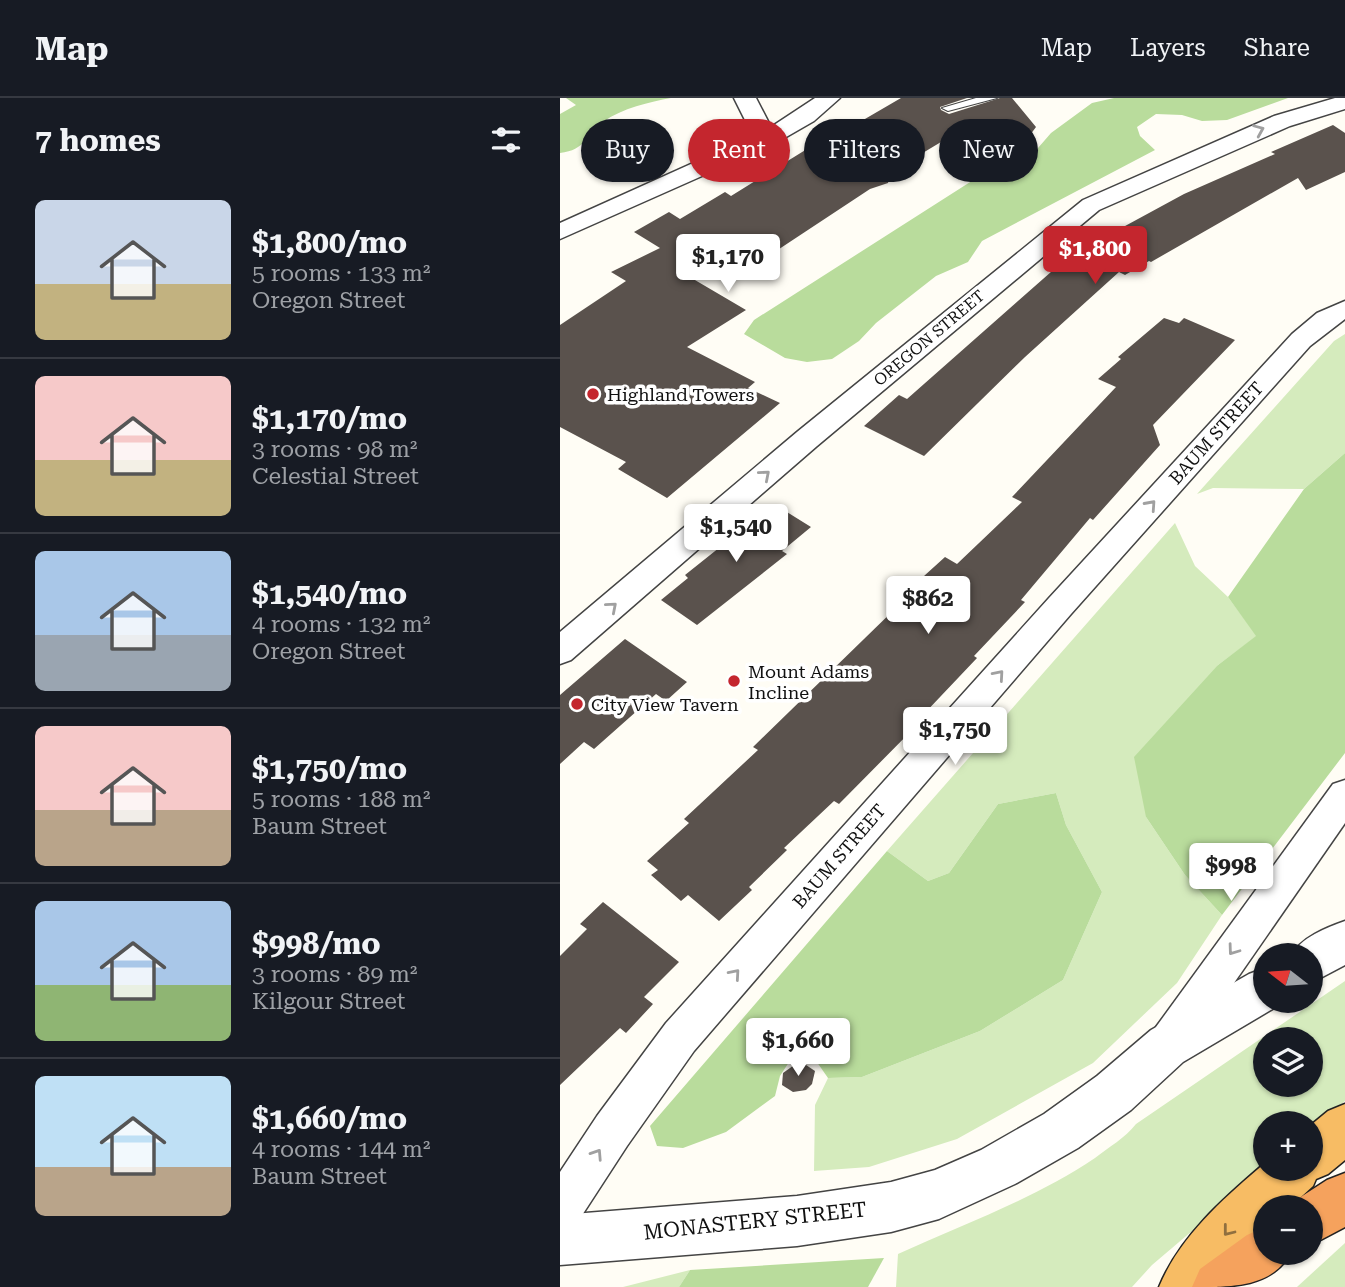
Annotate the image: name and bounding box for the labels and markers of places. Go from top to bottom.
pin: $1,800 [1038,226,1152,286]
pin: $1,170 [671,234,785,294]
place label: Highland Towers [607,384,754,405]
marker: Highland Towers [585,386,601,402]
pin: $1,540 [679,504,793,564]
pin: $862 [887,576,969,636]
place label: Mount Adams Incline [748,661,869,703]
marker: Mount Adams Incline [726,673,742,689]
place label: City View Tavern [591,694,739,715]
marker: City View Tavern [569,696,585,712]
pin: $1,750 [898,708,1012,767]
pin: $998 [1190,844,1272,903]
pin: $1,660 [741,1018,855,1078]

